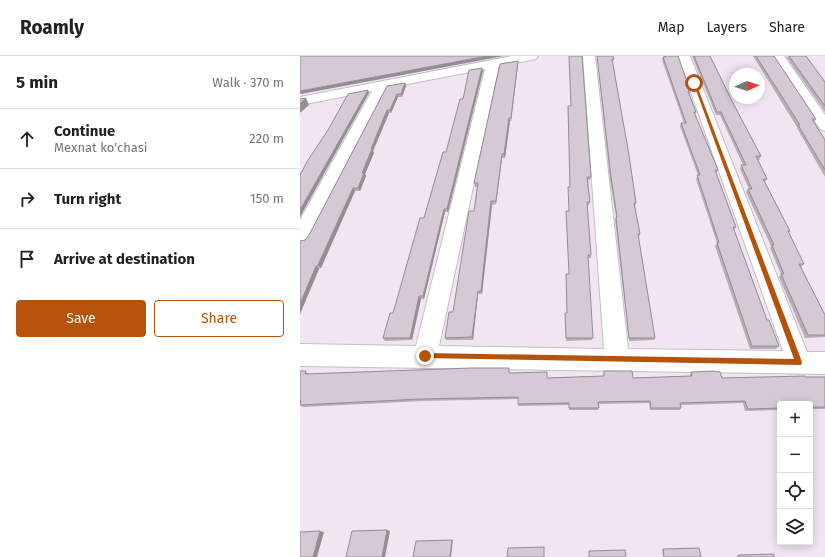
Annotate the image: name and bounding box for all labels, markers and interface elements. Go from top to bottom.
text: Roamly [20,16,84,39]
text: Map [658,19,684,36]
text: Layers [706,19,747,36]
text: Share [769,19,805,36]
north arrow [729,68,765,104]
text: 5 min [16,72,58,93]
route start [685,74,703,92]
text: Walk · 370 m [212,75,284,90]
text: Continue [54,122,115,140]
icon: ahead [16,128,38,150]
text: 220 m [249,131,284,146]
text: Mexnat ko'chasi [54,140,147,155]
icon: right [16,188,38,210]
text: Turn right [54,190,121,208]
text: 150 m [250,191,284,206]
icon: arrive [16,248,38,270]
text: Arrive at destination [54,250,195,268]
button: Save [16,300,146,337]
button: Share [154,300,284,337]
route end [416,347,434,365]
map controls [777,401,813,545]
button: + [777,401,813,437]
button: − [777,437,813,473]
button: locate [777,473,813,509]
button: layers [777,509,813,545]

